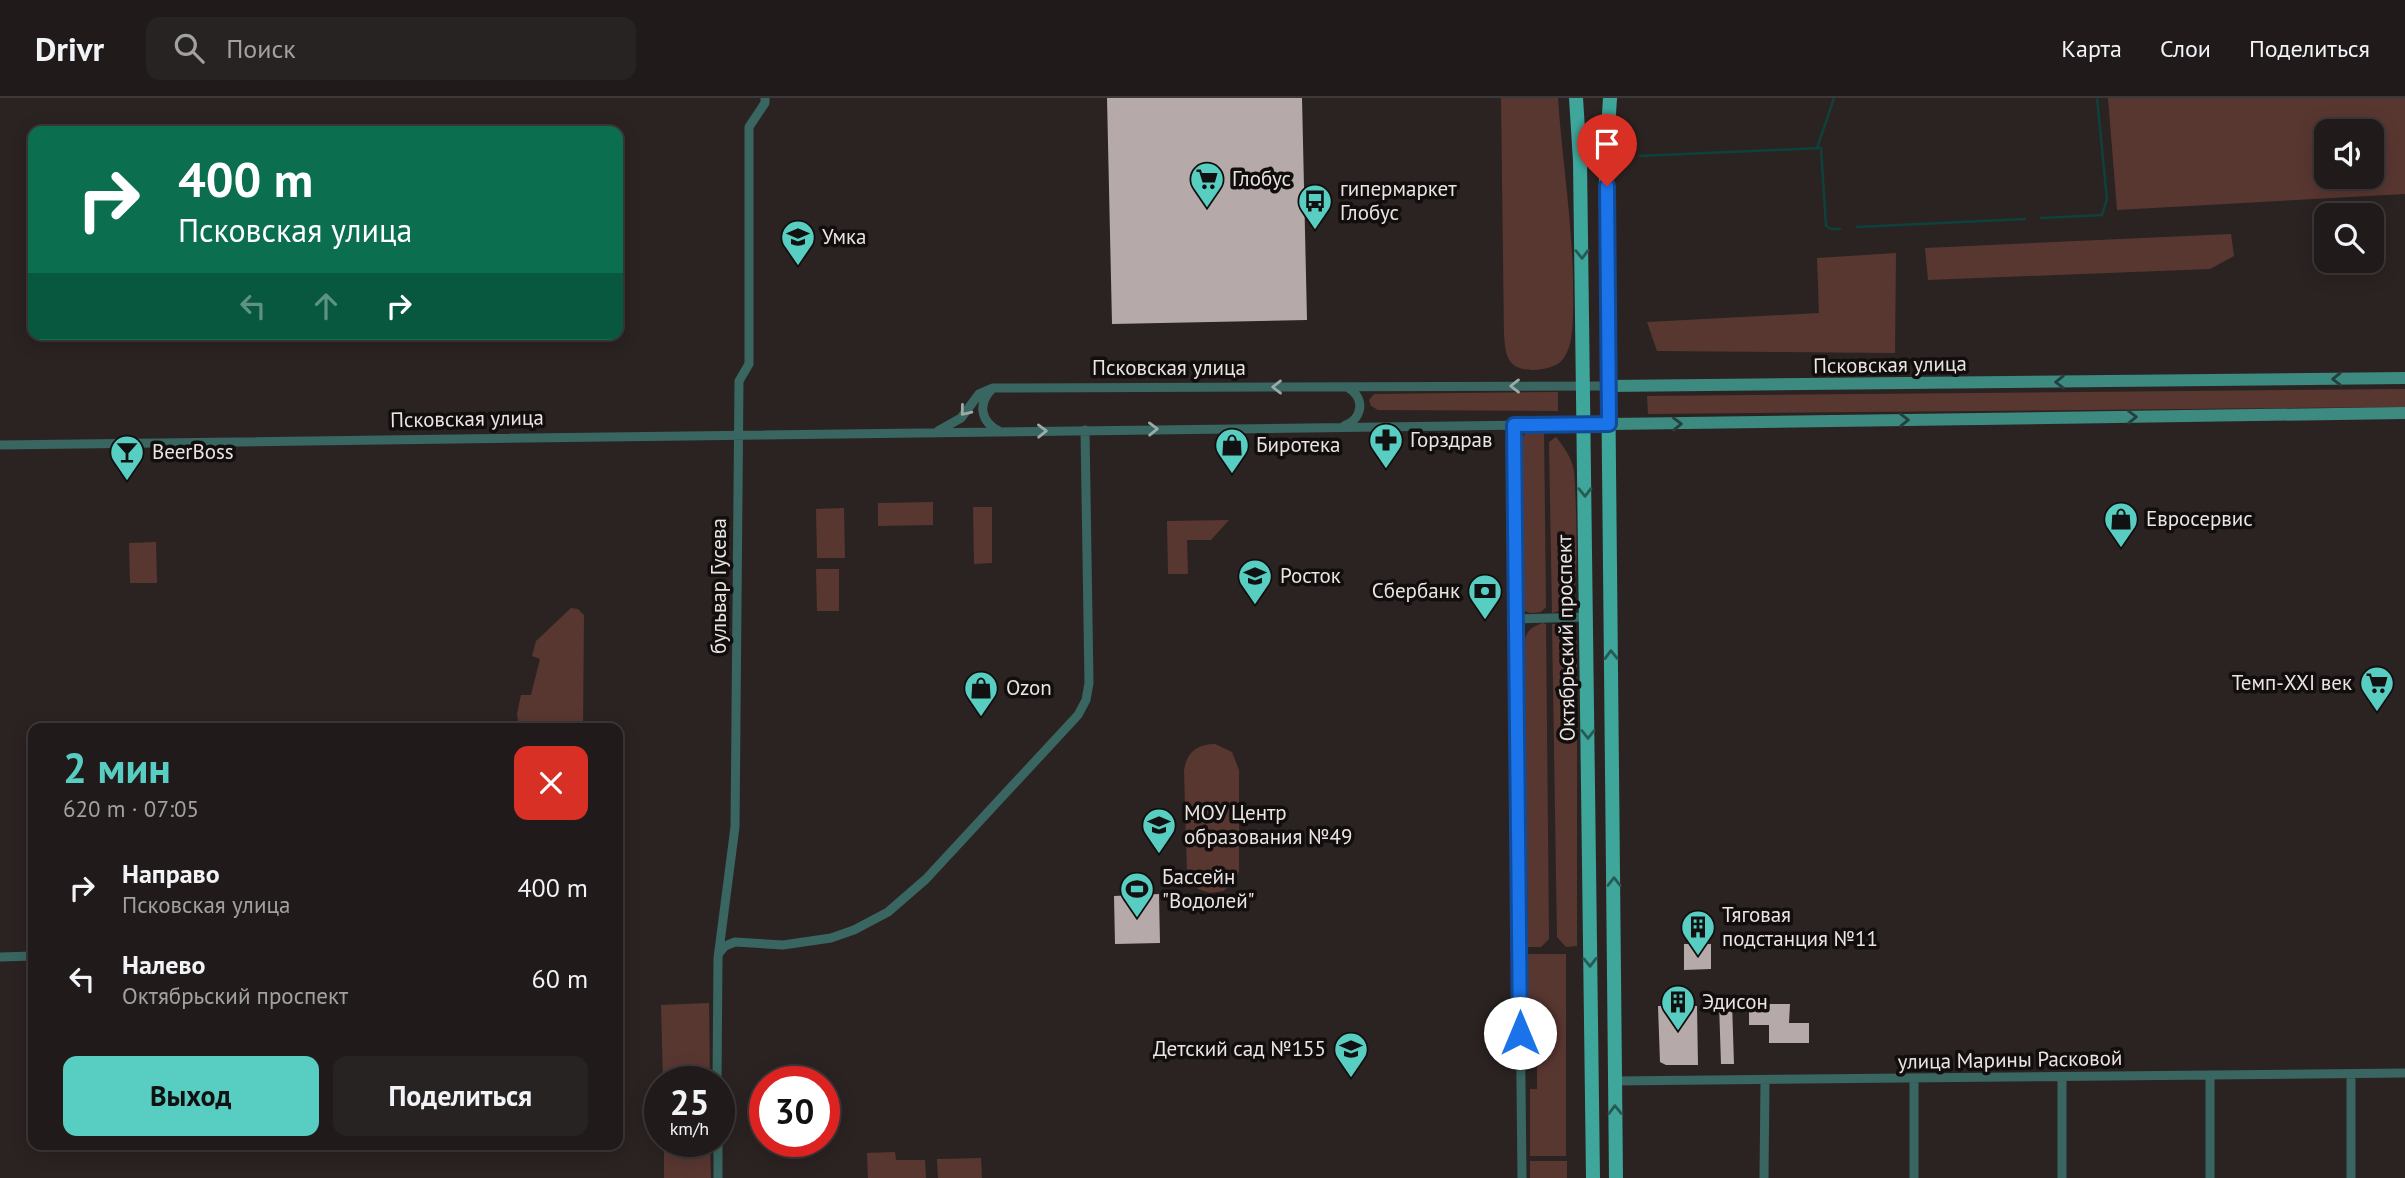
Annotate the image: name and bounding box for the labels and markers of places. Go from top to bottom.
pin [1577,114,1637,186]
supermarket icon: Глобус [1188,160,1226,209]
place label: Глобус [1232,165,1291,192]
place label: гипермаркет Глобус [1340,175,1457,226]
bus stop icon: гипермаркет Глобус [1296,182,1334,231]
school or university icon: Умка [779,218,817,267]
place label: Умка [822,223,867,250]
pharmacy icon: Горздрав [1367,421,1405,470]
shop icon: Биротека [1213,426,1251,475]
place label: Горздрав [1410,426,1492,453]
place label: Биротека [1256,431,1340,458]
bar icon: BeerBoss [108,433,146,482]
place label: BeerBoss [152,438,234,465]
shop icon: Евросервис [2102,500,2140,549]
place label: Евросервис [2146,505,2253,532]
school or university icon: Росток [1236,557,1274,606]
place label: Росток [1280,562,1341,589]
bank icon: Сбербанк [1466,572,1504,621]
place label: Сбербанк [1372,577,1460,604]
supermarket icon: Темп-XXI век [2358,664,2396,713]
shop icon: Ozon [962,669,1000,718]
place label: Темп-XXI век [2232,669,2352,696]
place label: Ozon [1006,674,1052,701]
place label: МОУ Центр образования №49 [1184,799,1352,850]
school or university icon: МОУ Центр образования №49 [1140,806,1178,855]
place label: Бассейн "Водолей" [1162,863,1255,914]
sports icon: Бассейн "Водолей" [1118,870,1156,919]
place label: Тяговая подстанция №11 [1722,901,1878,952]
building icon: Тяговая подстанция №11 [1679,908,1717,957]
building icon: Эдисон [1659,983,1697,1032]
place label: Эдисон [1702,988,1768,1015]
school or university icon: Детский сад №155 [1332,1030,1370,1079]
place label: Детский сад №155 [1153,1035,1326,1062]

